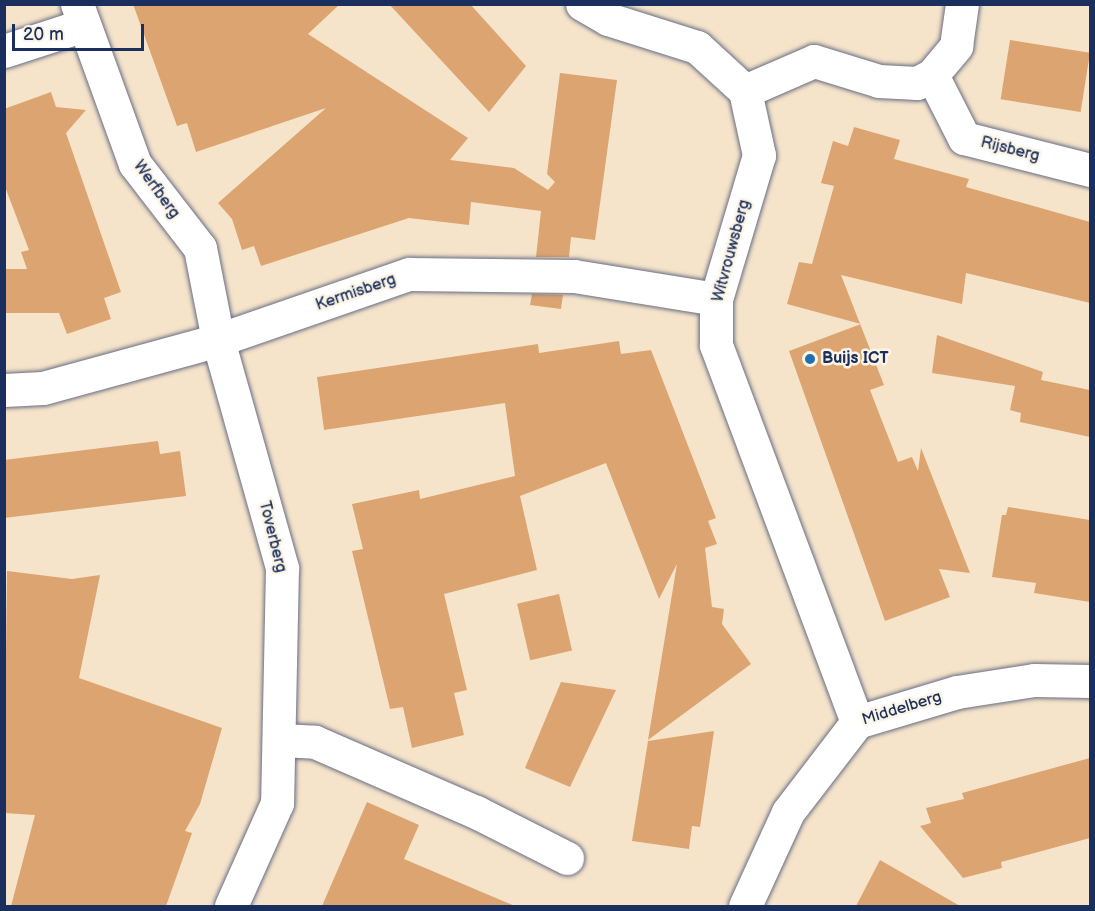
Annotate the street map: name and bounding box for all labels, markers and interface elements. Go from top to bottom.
scale bar [15,12,147,50]
text: 20 m [23,24,64,45]
street label: Rijsberg [979,133,1041,167]
street label: Werfberg [129,157,183,223]
street label: Witvrouwsberg [709,198,755,304]
street label: Kermisberg [313,270,399,316]
place label: Buijs ICT [822,349,889,369]
marker: Buijs ICT [803,352,817,366]
street label: Toverberg [254,499,290,575]
street label: Middelberg [860,688,944,730]

